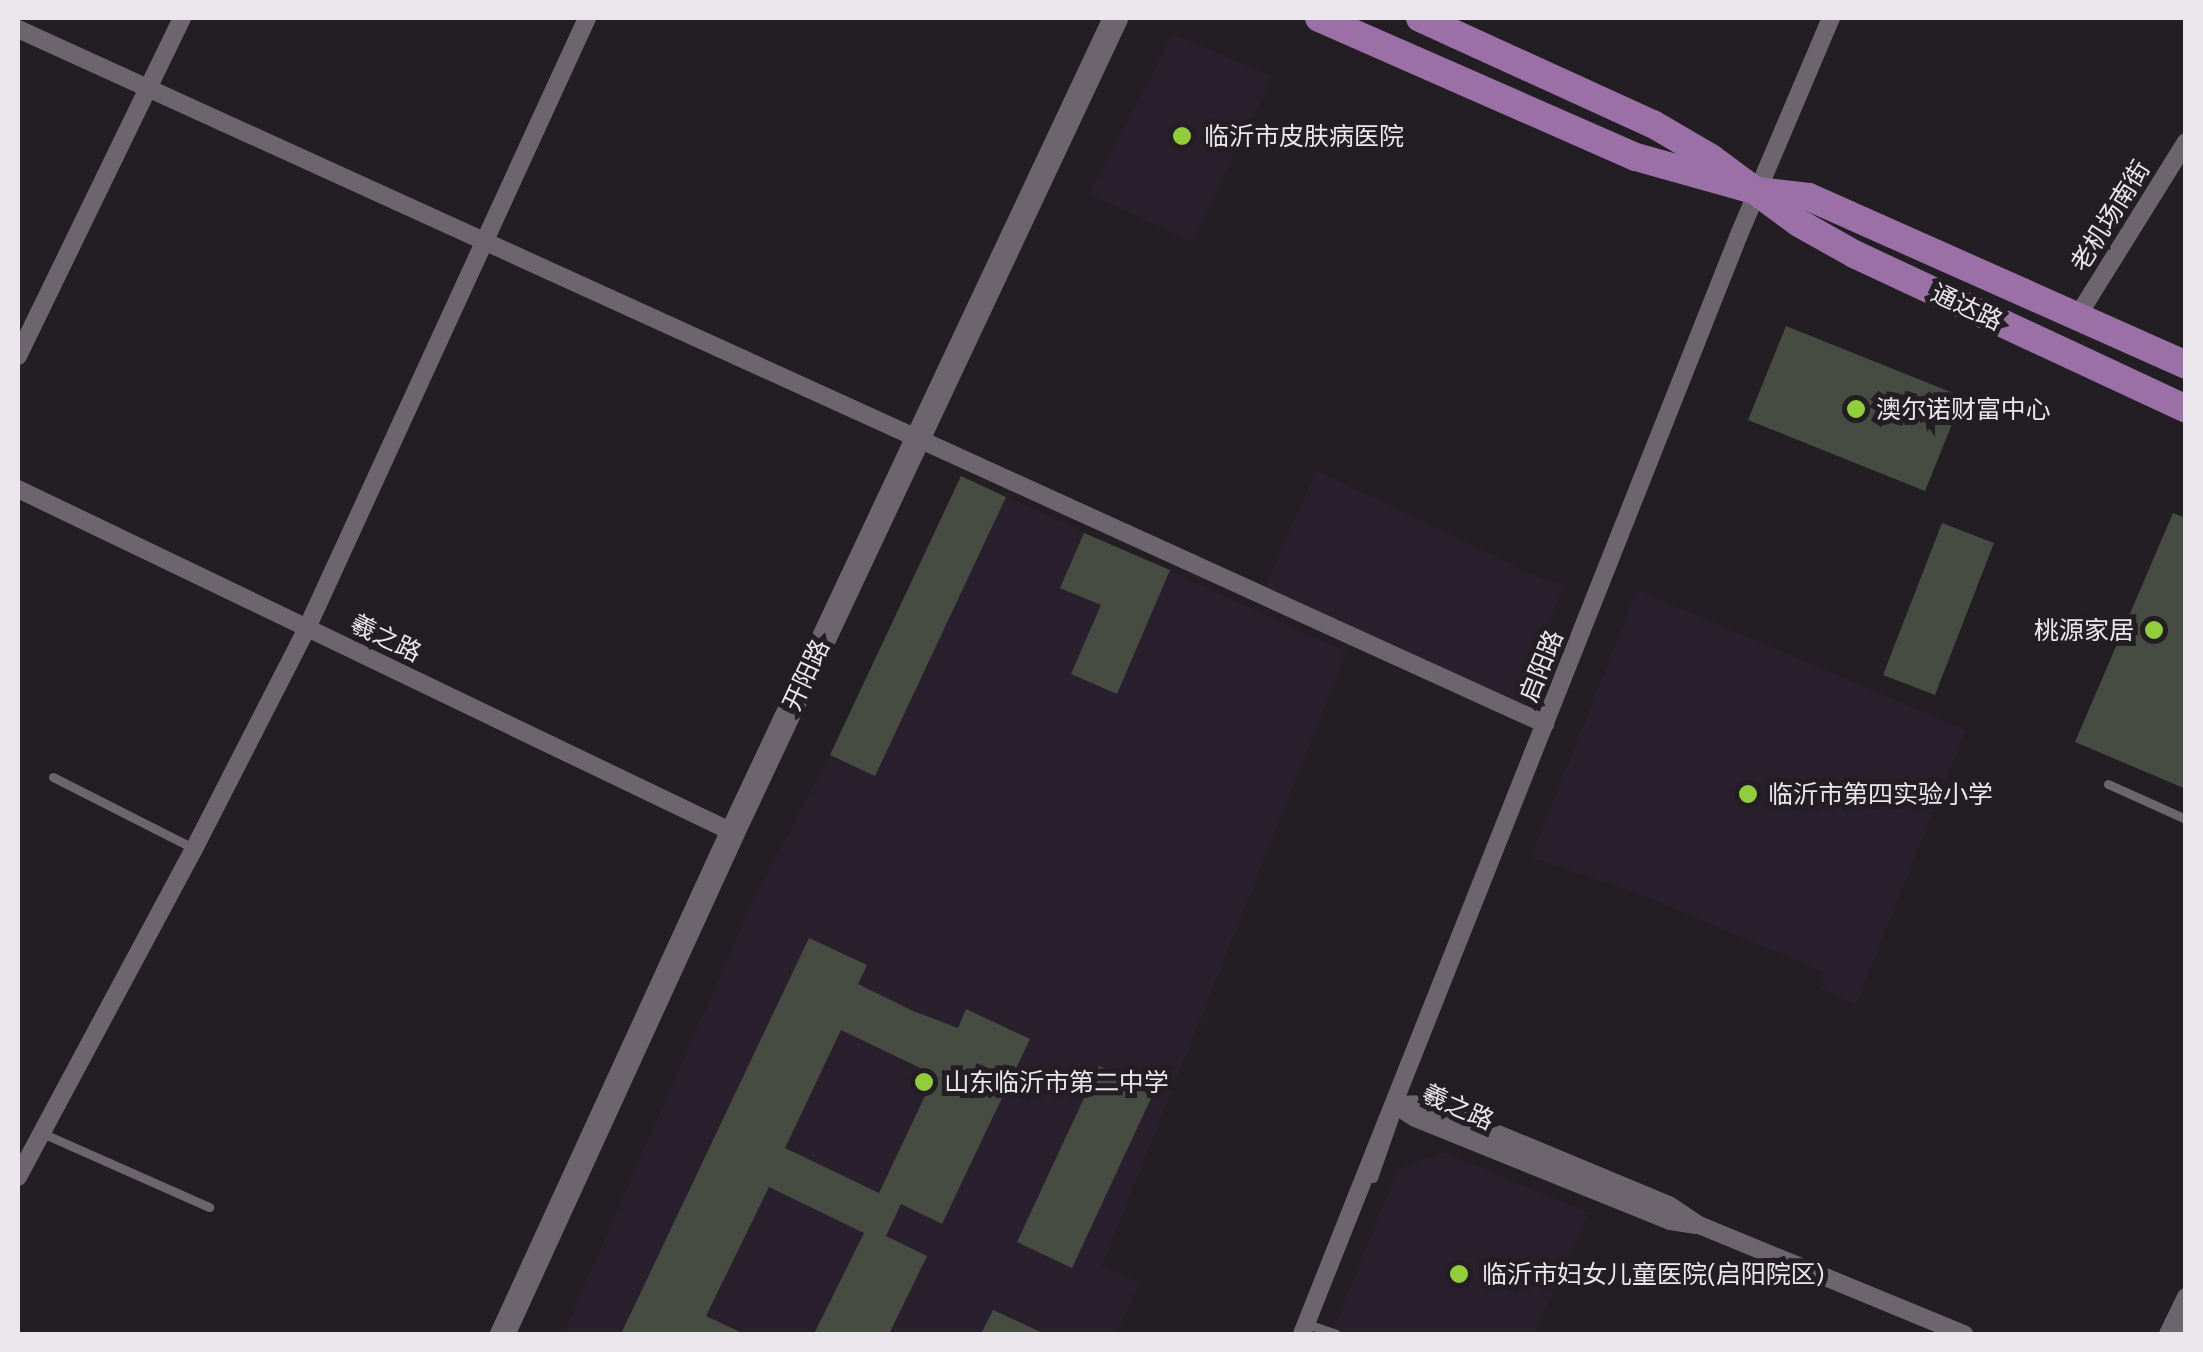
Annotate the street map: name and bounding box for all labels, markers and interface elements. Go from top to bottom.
place label: 临沂市皮肤病医院 [1204,121,1404,151]
marker: 临沂市皮肤病医院 [1169,123,1195,149]
street label: 老机场南街 [2064,155,2156,277]
street label: 通达路 [1927,278,2007,336]
place label: 澳尔诺财富中心 [1876,394,2051,424]
marker: 澳尔诺财富中心 [1845,398,1867,420]
street label: 羲之路 [346,608,426,668]
place label: 桃源家居 [2034,615,2134,645]
marker: 桃源家居 [2143,619,2165,641]
street label: 启阳路 [1513,626,1569,706]
street label: 开阳路 [777,635,835,715]
place label: 临沂市第四实验小学 [1768,779,1993,809]
marker: 临沂市第四实验小学 [1737,783,1759,805]
place label: 山东临沂市第二中学 [944,1067,1169,1097]
marker: 山东临沂市第二中学 [913,1071,935,1093]
street label: 羲之路 [1418,1078,1498,1136]
place label: 临沂市妇女儿童医院(启阳院区) [1482,1259,1825,1289]
marker: 临沂市妇女儿童医院(启阳院区) [1446,1261,1472,1287]

